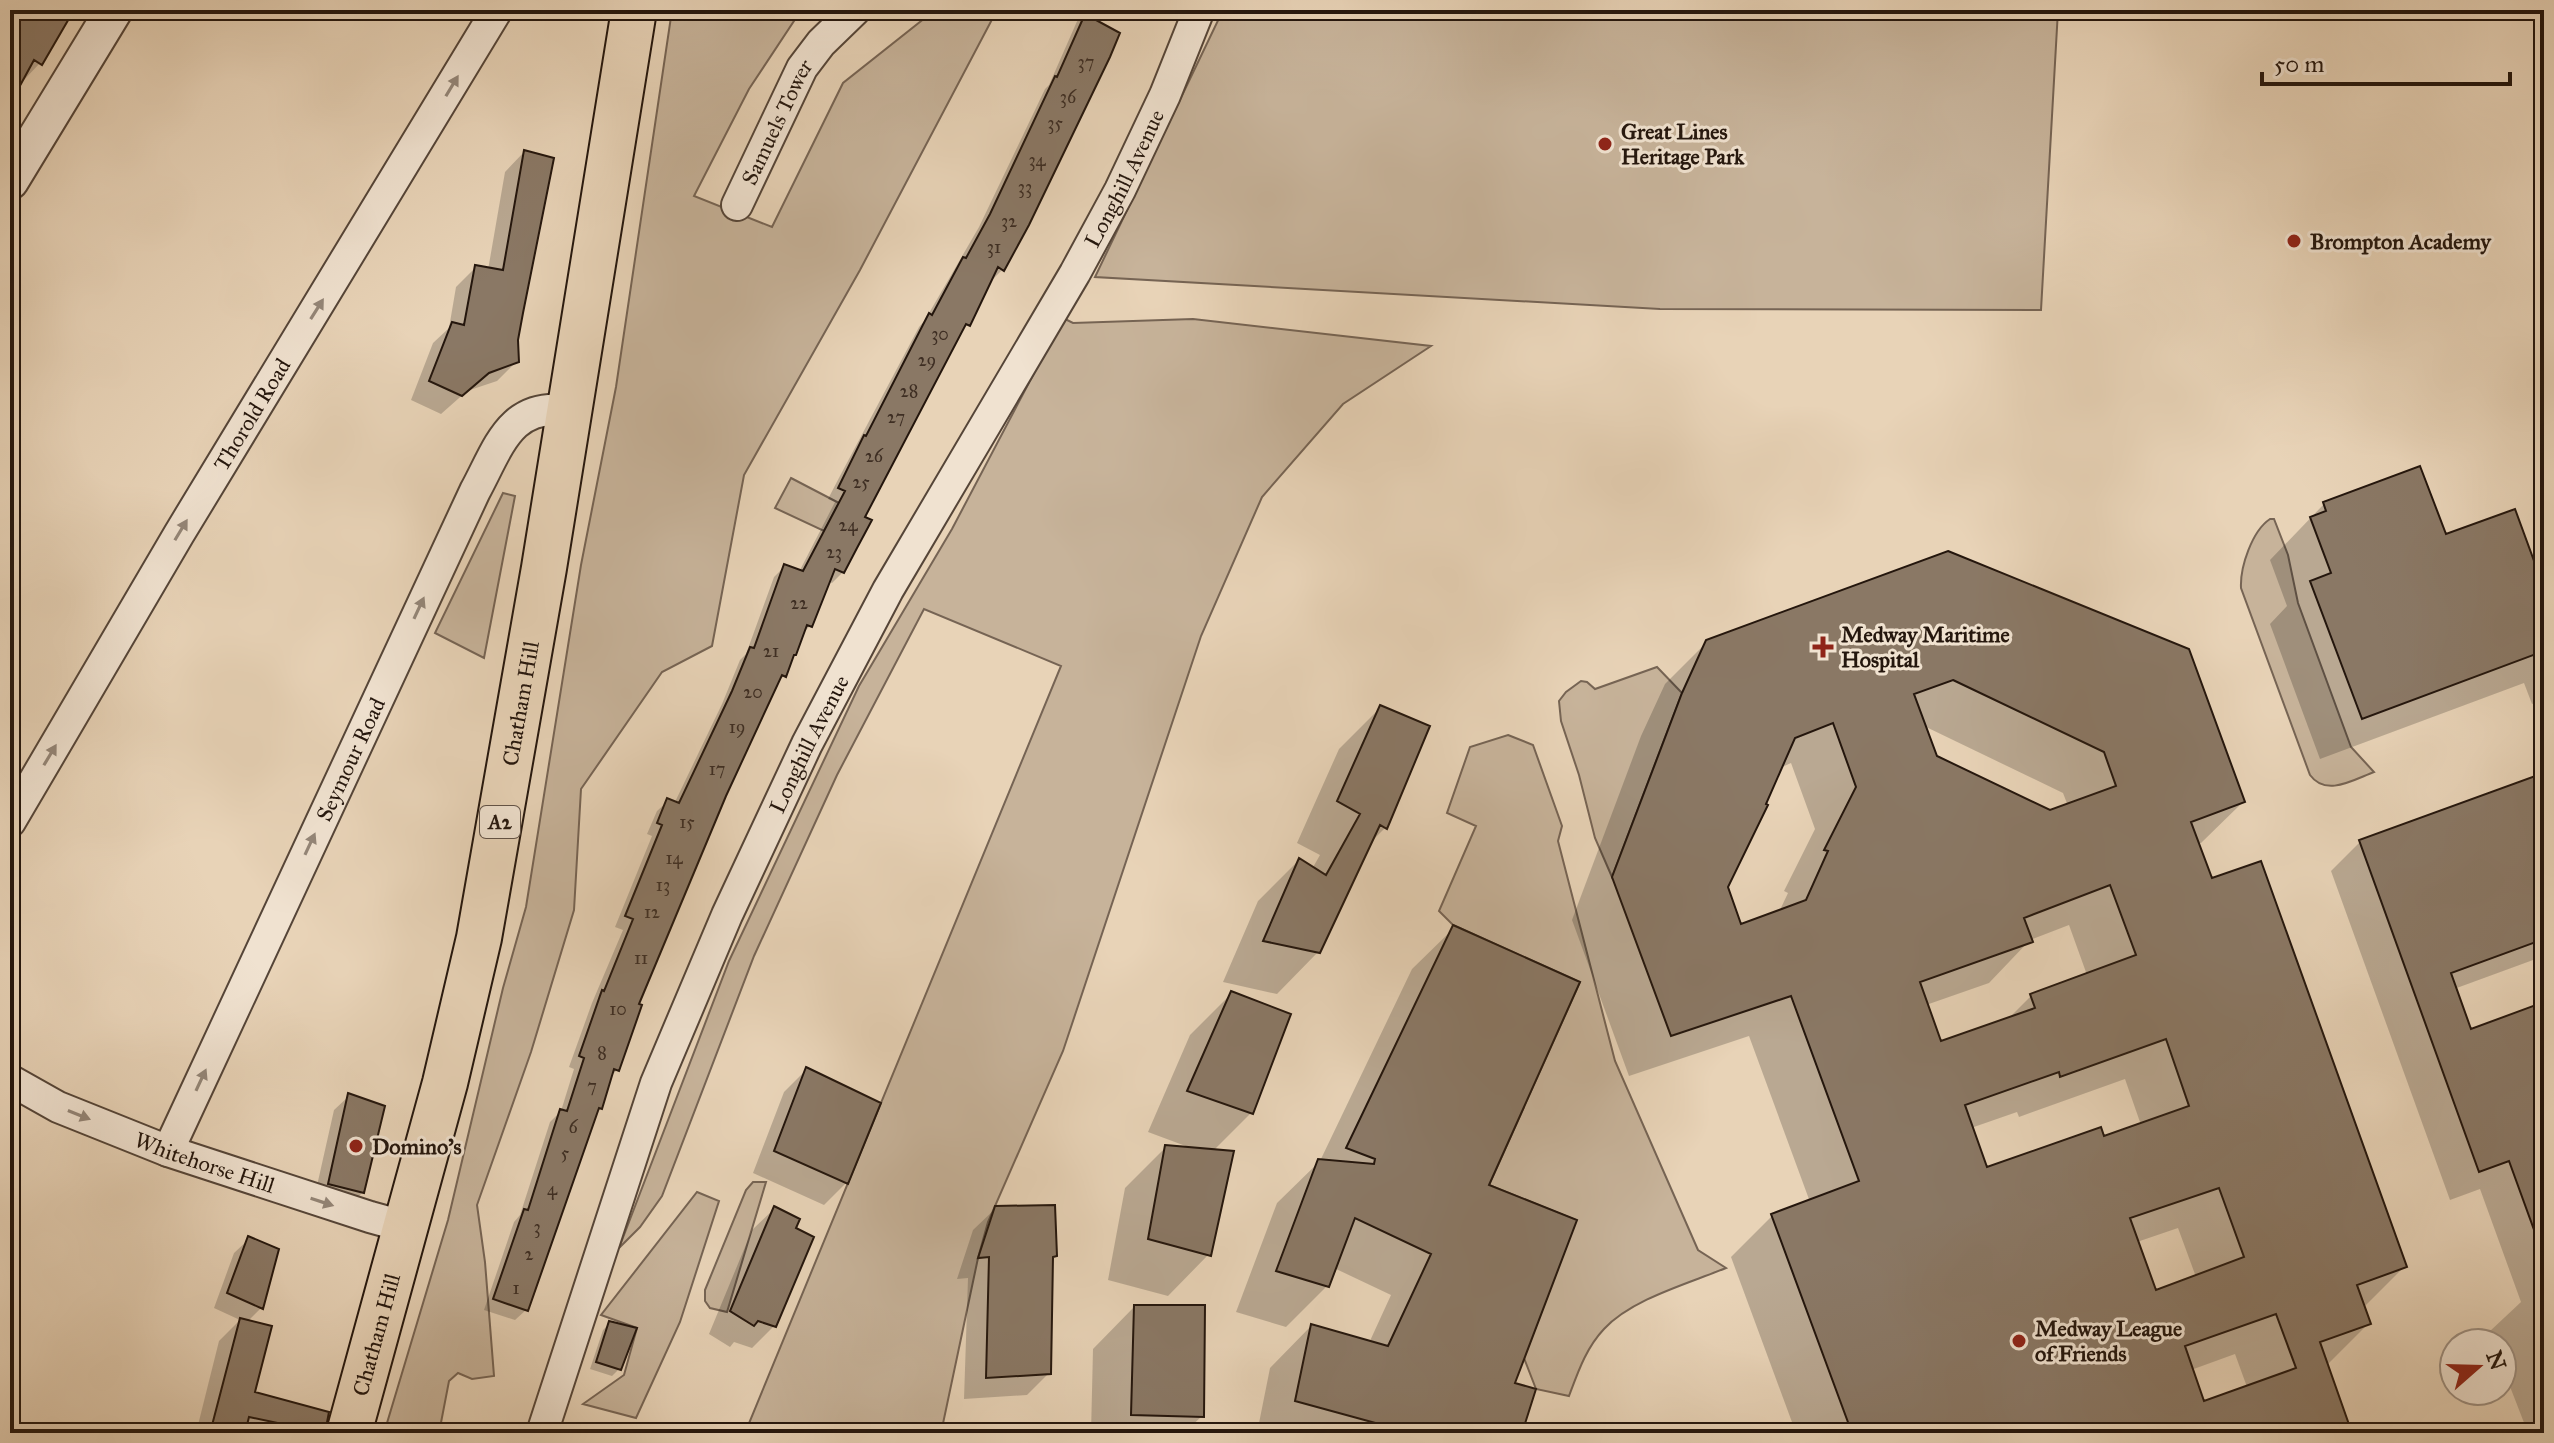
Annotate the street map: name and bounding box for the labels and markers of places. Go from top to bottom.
place label: Great Lines Heritage Park [1621,118,1745,170]
marker: Great Lines Heritage Park [1596,135,1614,153]
place label: Brompton Academy [2310,228,2493,255]
marker: Brompton Academy [2285,232,2303,250]
place label: Medway Maritime Hospital [1841,621,2010,673]
marker: Medway Maritime Hospital [1812,636,1834,658]
place label: Domino's [372,1133,462,1160]
marker: Domino's [347,1137,365,1155]
place label: Medway League of Friends [2035,1315,2182,1367]
marker: Medway League of Friends [2010,1332,2028,1350]

